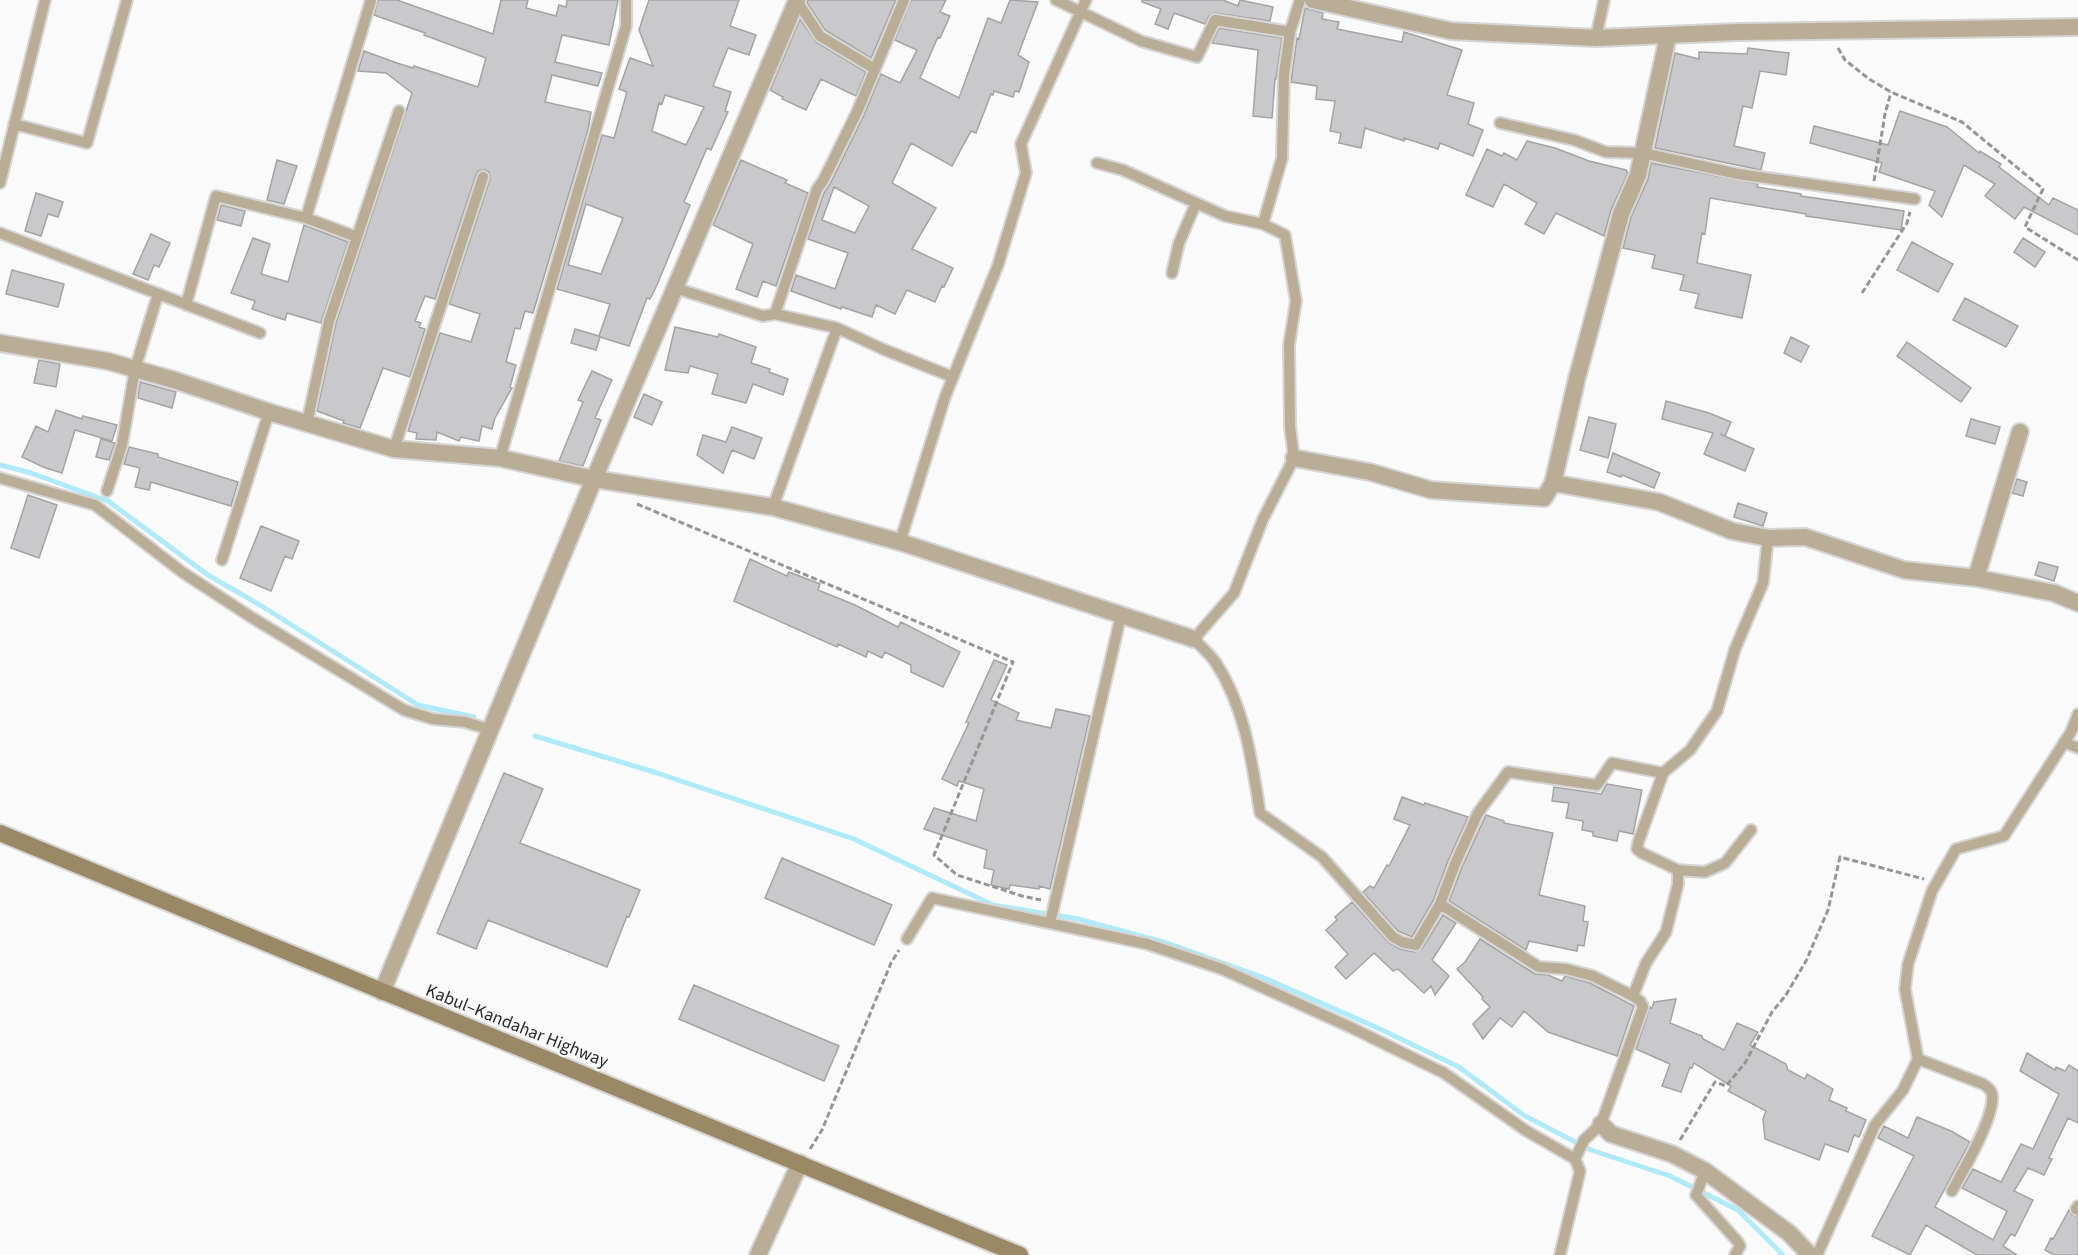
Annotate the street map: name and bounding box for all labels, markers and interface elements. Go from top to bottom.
street label: Kabul–Kandahar Highway [422,978,613,1074]

